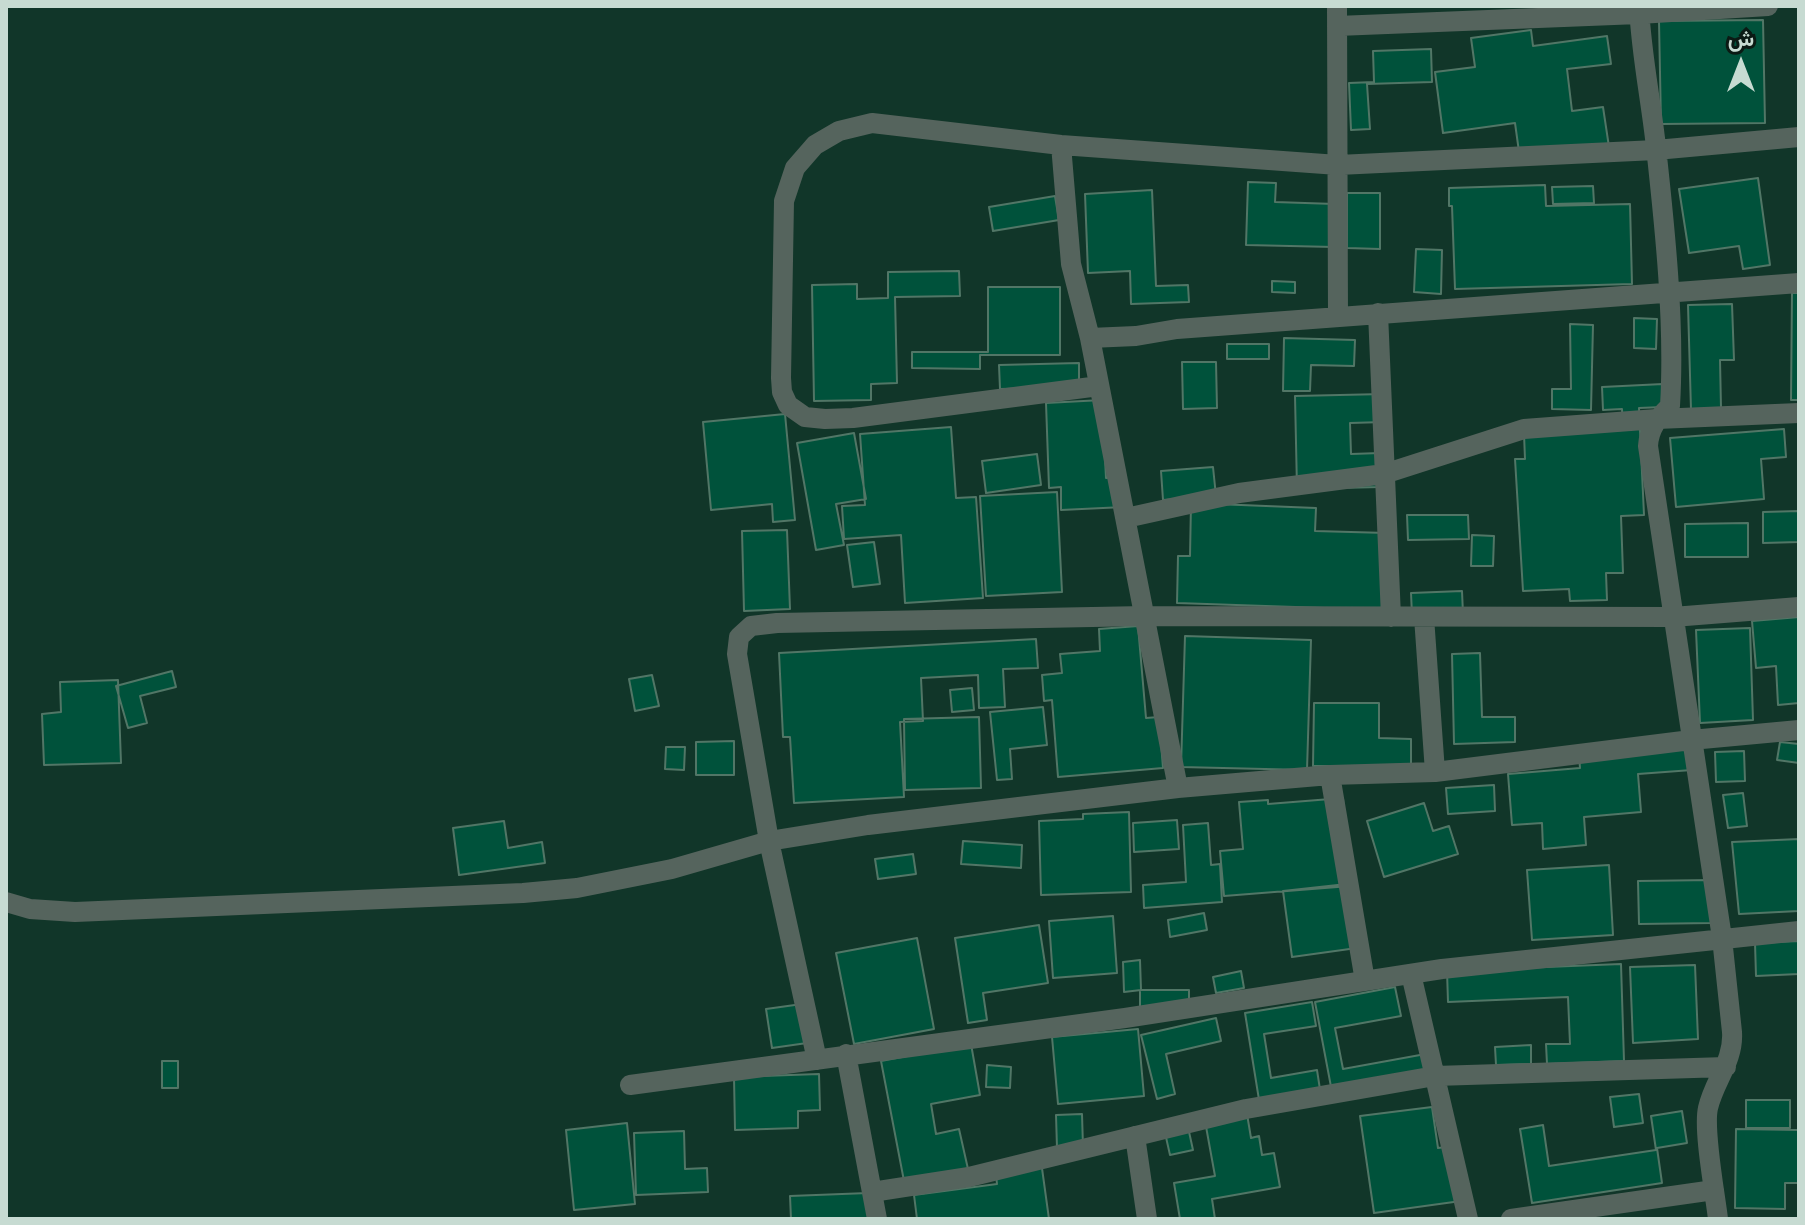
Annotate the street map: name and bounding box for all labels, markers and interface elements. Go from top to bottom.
north arrow [1701,24,1781,104]
text: ش [1728,26,1754,53]

